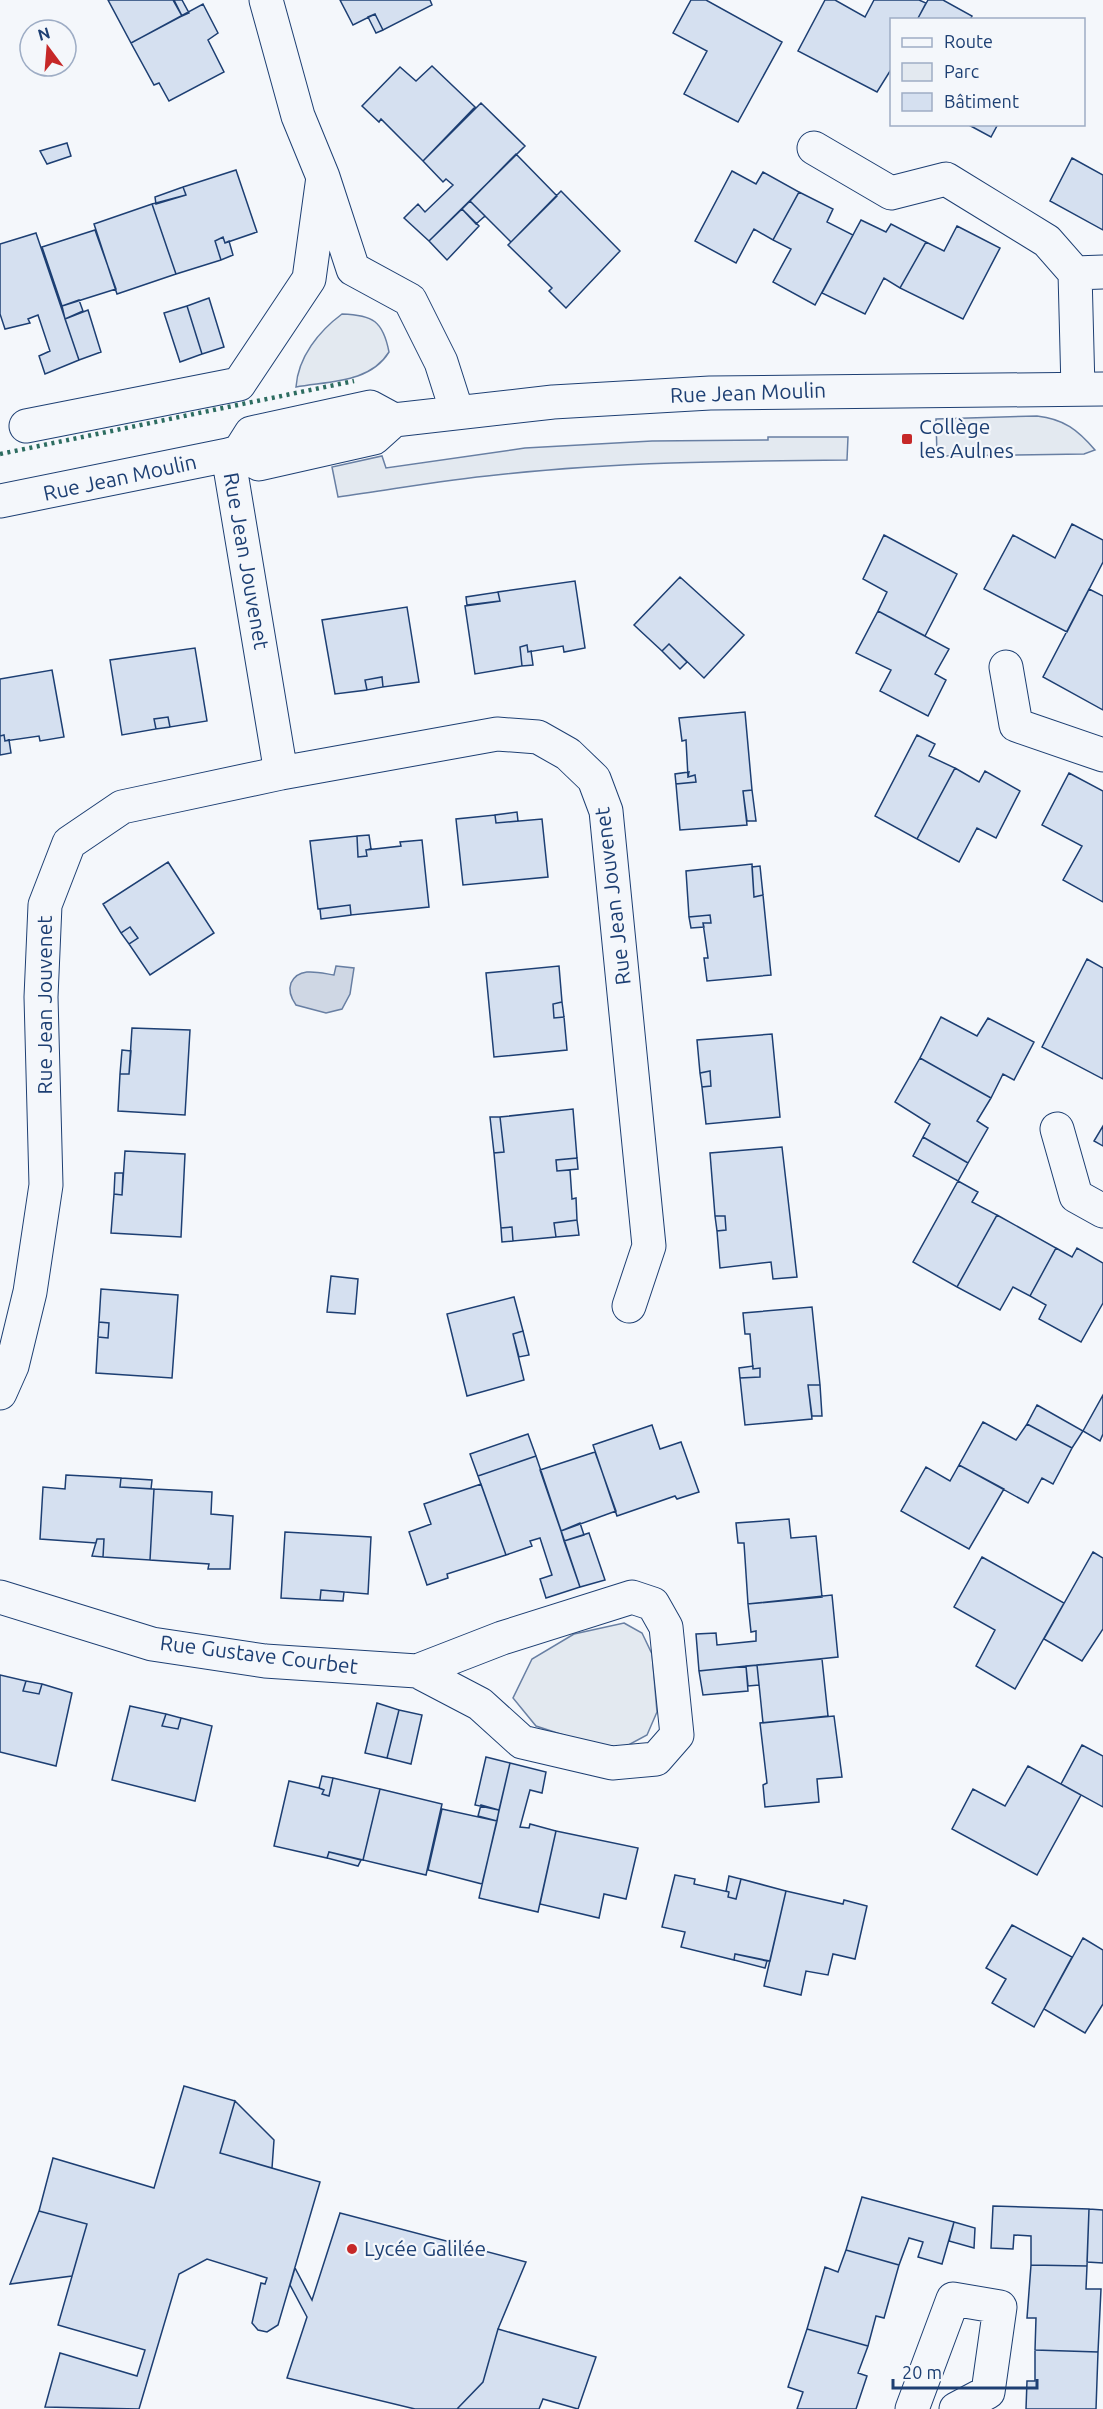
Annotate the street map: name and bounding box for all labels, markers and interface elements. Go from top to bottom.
north arrow [18,18,78,78]
legend [890,18,1085,126]
text: N [36,23,52,44]
text: Route [944,31,993,51]
text: Parc [944,61,979,81]
text: Bâtiment [944,91,1019,111]
street label: Rue Jean Moulin [670,377,826,407]
place label: Collège les Aulnes [919,414,1014,462]
marker: Collège les Aulnes [900,432,914,446]
street label: Rue Jean Moulin [41,449,199,505]
street label: Rue Jean Jouvenet [220,471,274,651]
street label: Rue Jean Jouvenet [589,806,635,987]
street label: Rue Jean Jouvenet [32,915,56,1095]
street label: Rue Gustave Courbet [159,1630,359,1678]
place label: Lycée Galilée [364,2236,486,2260]
marker: Lycée Galilée [345,2242,359,2256]
scale bar [893,2352,1037,2390]
text: 20 m [902,2362,942,2382]

